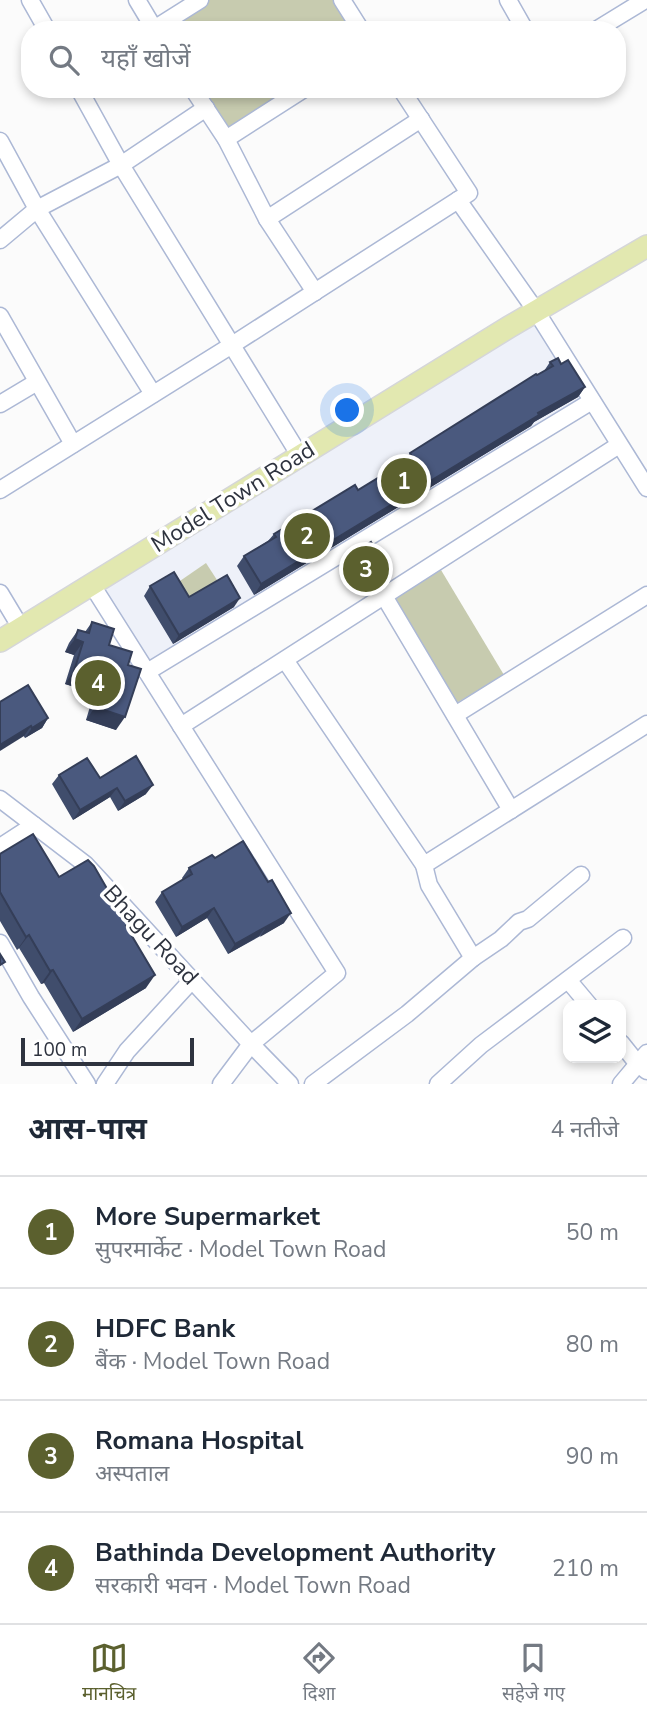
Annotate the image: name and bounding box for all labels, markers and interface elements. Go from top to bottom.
search box [21,21,626,98]
icon: search [45,41,83,79]
text: यहाँ खोजें [101,41,191,76]
your location [330,393,364,427]
street label: Model Town Road [145,434,321,560]
pin: 1 [381,455,427,507]
pin: 2 [284,510,330,562]
pin: 3 [343,543,389,595]
pin: 4 [75,657,121,709]
street label: Bhagu Road [96,878,206,992]
map controls [563,1000,626,1063]
button: layers [563,1000,626,1063]
scale bar [21,1035,194,1067]
text: 100 m [32,1037,87,1063]
text: आस-पास [28,1109,147,1150]
text: 4 नतीजे [550,1114,619,1145]
text: More Supermarket [95,1199,320,1234]
text: 1 [44,1217,58,1248]
text: 50 m [566,1217,619,1248]
text: सुपरमार्केट · Model Town Road [95,1234,386,1265]
text: HDFC Bank [95,1311,235,1346]
text: 2 [44,1329,58,1360]
text: 80 m [566,1329,619,1360]
text: बैंक · Model Town Road [95,1346,330,1377]
text: Romana Hospital [95,1423,303,1458]
text: 3 [44,1441,58,1472]
text: 90 m [566,1441,619,1472]
text: अस्पताल [95,1458,169,1489]
text: Bathinda Development Authority [95,1535,495,1570]
text: 4 [44,1553,58,1584]
text: 210 m [552,1553,619,1584]
text: सरकारी भवन · Model Town Road [95,1570,411,1601]
tab: मानचित्र [82,1639,136,1708]
tab: दिशा [300,1639,338,1708]
tab: सहेजे गए [502,1639,565,1708]

